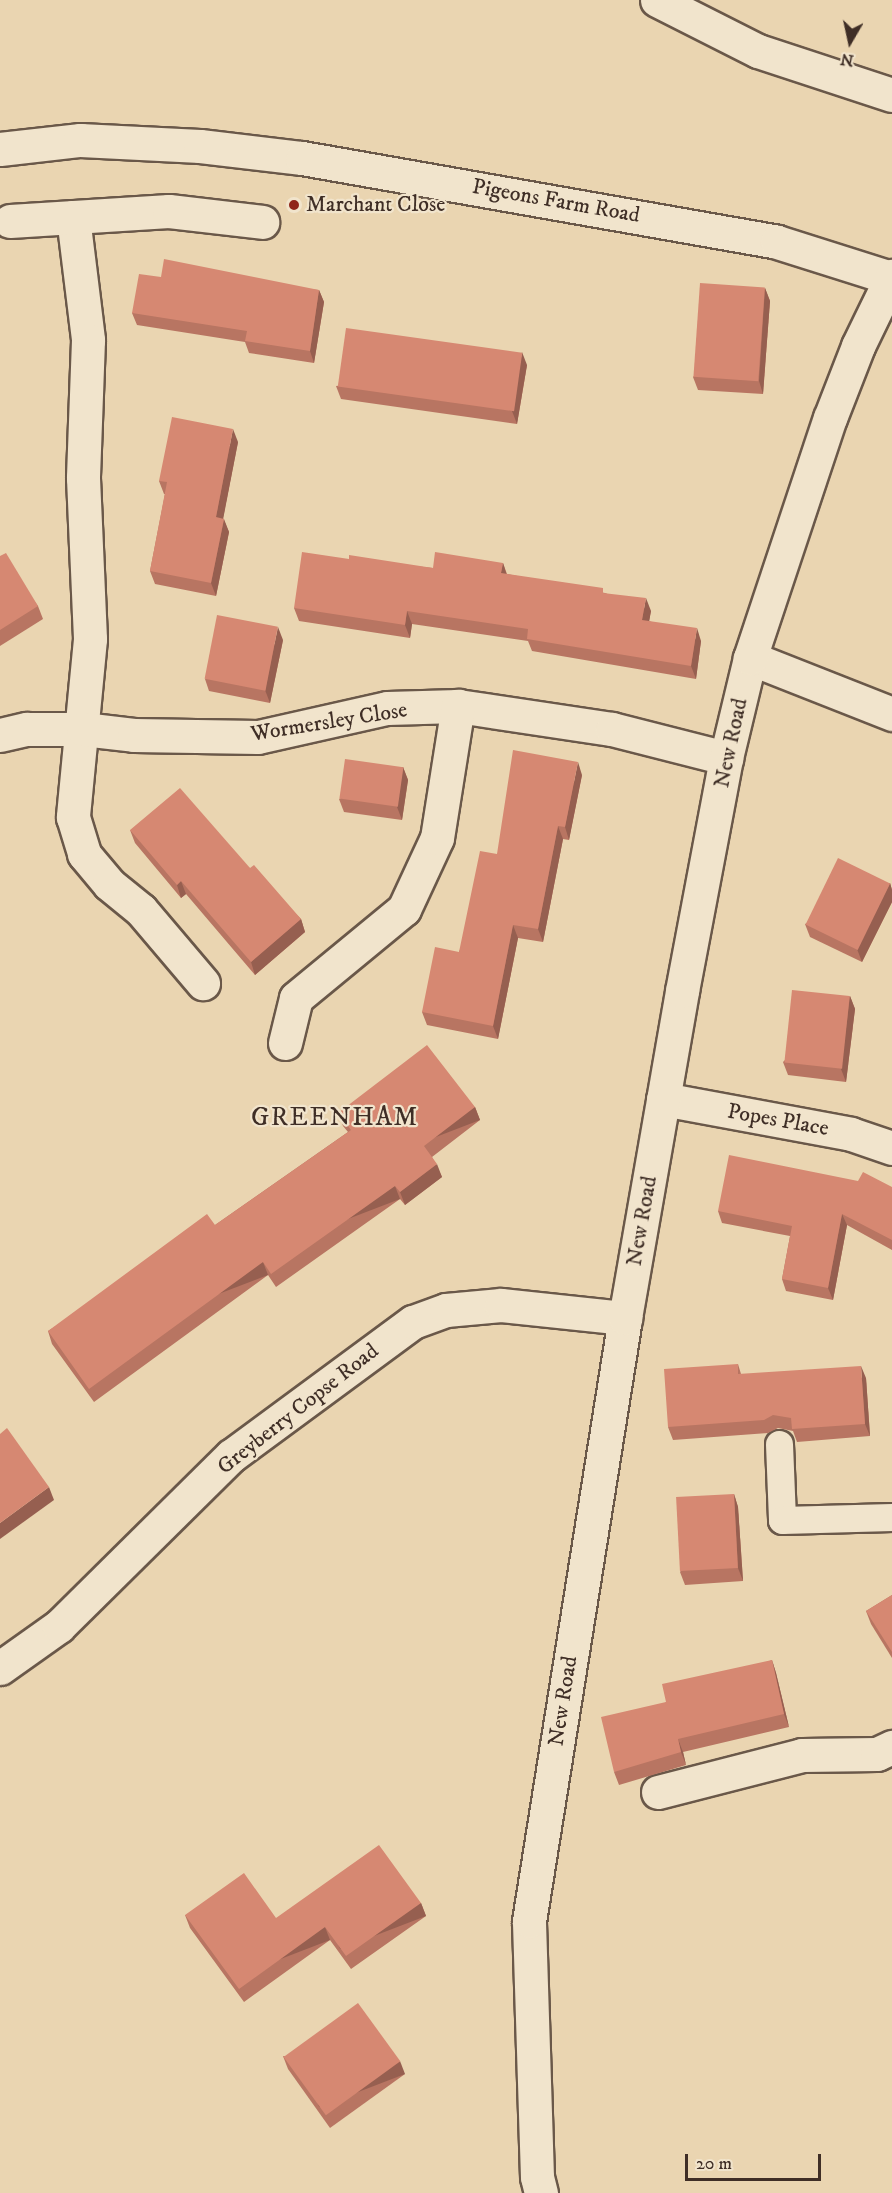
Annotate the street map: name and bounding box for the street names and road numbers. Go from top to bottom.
street label: Pigeons Farm Road [470,173,642,229]
street label: New Road [709,696,753,790]
street label: Wormersley Close [249,697,409,747]
street label: Popes Place [725,1098,831,1142]
street label: New Road [621,1174,663,1268]
street label: Greyberry Copse Road [212,1338,384,1480]
street label: New Road [543,1654,583,1748]

